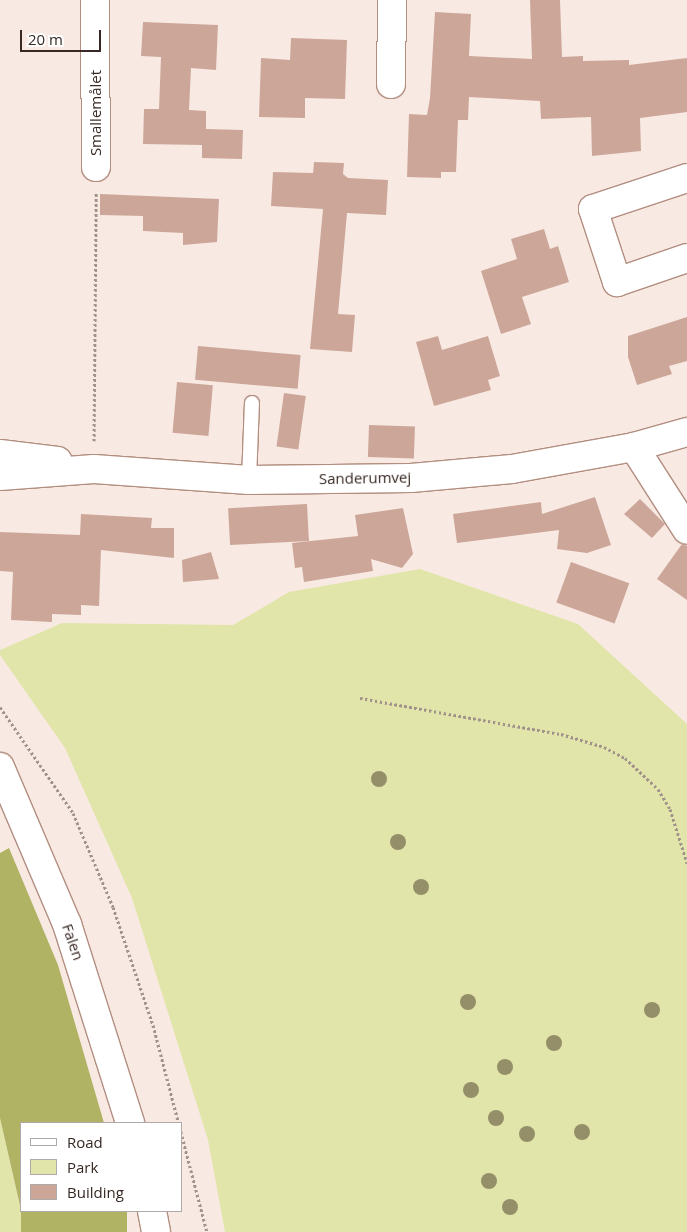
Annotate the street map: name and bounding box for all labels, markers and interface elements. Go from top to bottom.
scale bar [22,20,104,52]
text: 20 m [28,29,63,49]
street label: Smallemålet [87,70,105,156]
street label: Sanderumvej [319,468,411,488]
street label: Falen [58,921,88,963]
legend [20,1122,182,1212]
text: Road [67,1132,103,1152]
text: Park [67,1157,98,1177]
text: Building [67,1182,124,1202]

